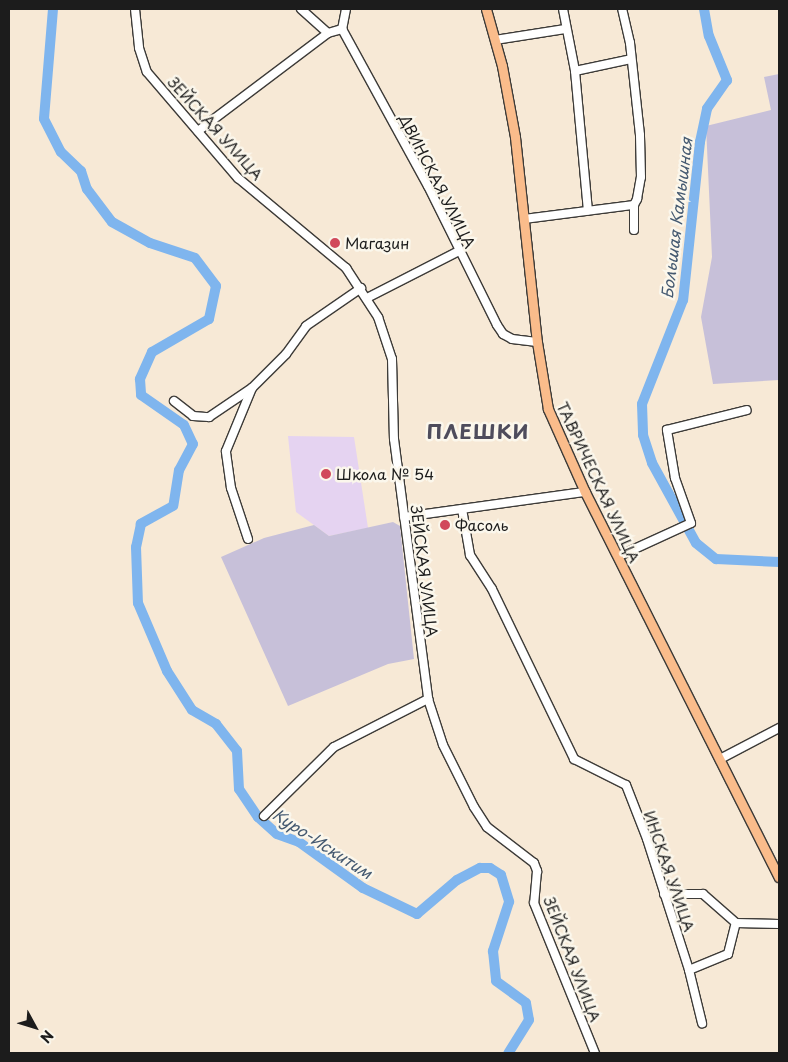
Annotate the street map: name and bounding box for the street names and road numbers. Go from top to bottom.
street label: ЗЕЙСКАЯ УЛИЦА [165,73,267,183]
street label: ДВИНСКАЯ УЛИЦА [396,111,480,251]
street label: ТАВРИЧЕСКАЯ УЛИЦА [554,399,644,565]
street label: ЗЕЙСКАЯ УЛИЦА [408,504,442,638]
street label: ИНСКАЯ УЛИЦА [641,808,699,934]
street label: ЗЕЙСКАЯ УЛИЦА [541,894,605,1024]

